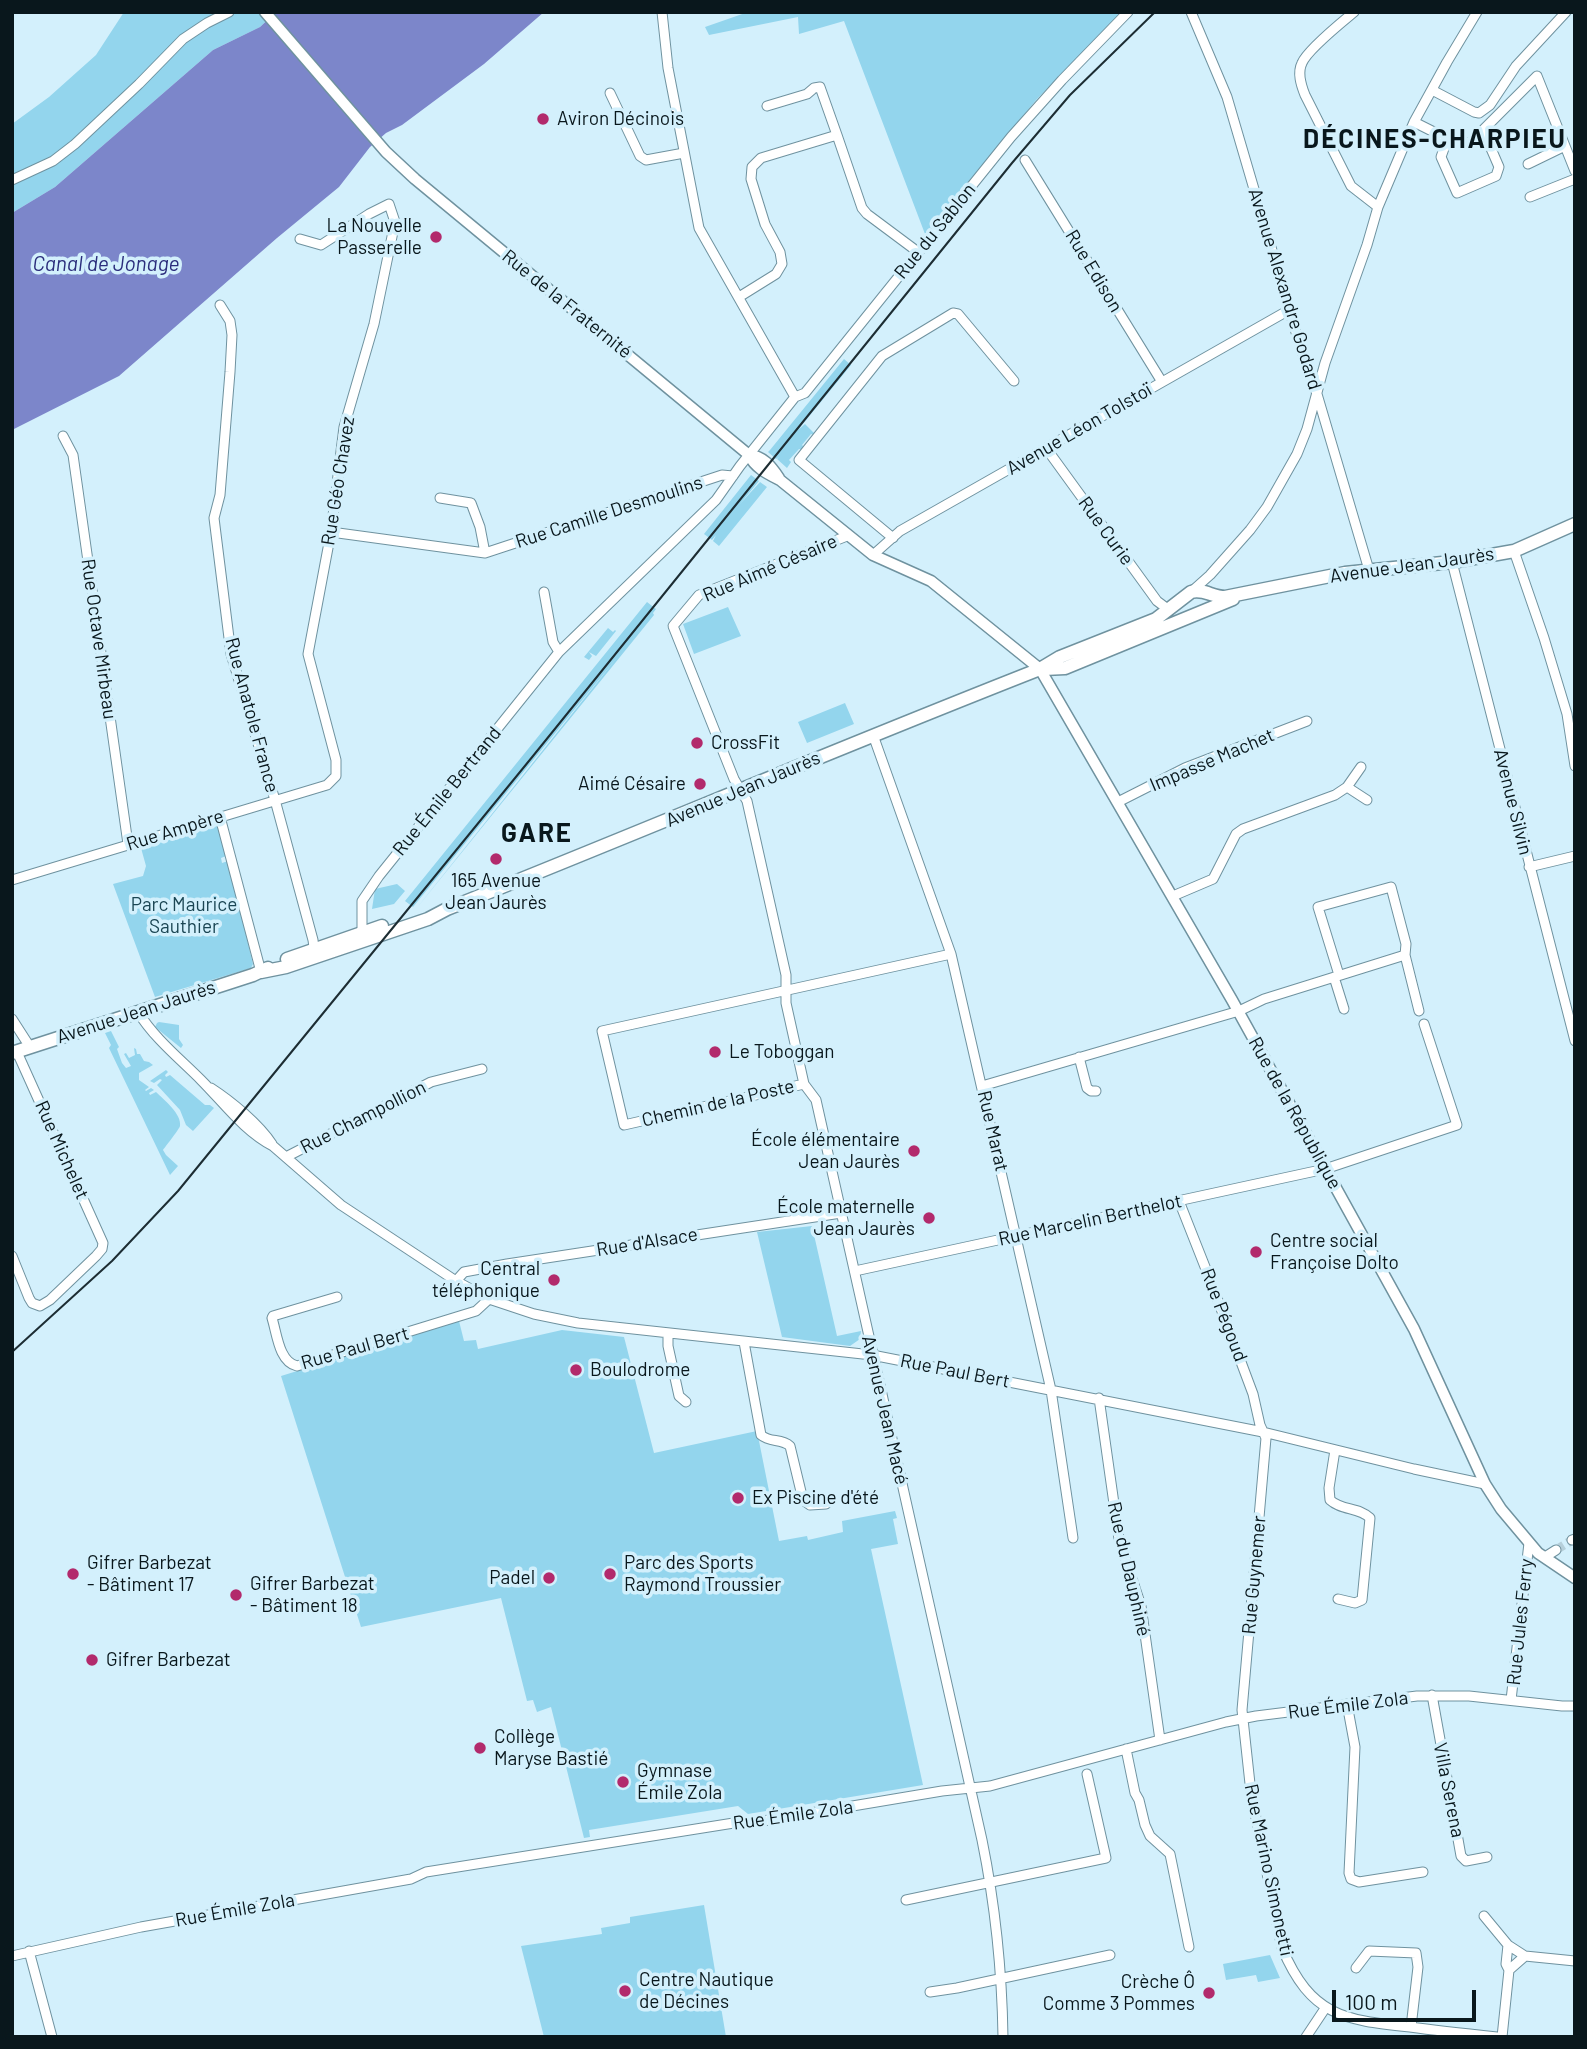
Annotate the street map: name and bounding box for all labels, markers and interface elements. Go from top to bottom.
place label: Aviron Décinois [557,108,684,130]
marker: Aviron Décinois [535,111,551,127]
district label: DÉCINES-CHARPIEU [1305,123,1565,155]
street label: Rue du Sablon [890,179,980,283]
street label: Avenue Alexandre Godard [1244,186,1326,392]
place label: La Nouvelle Passerelle [327,215,422,259]
street label: Rue Edison [1060,226,1128,316]
marker: La Nouvelle Passerelle [428,229,444,245]
street label: Rue de la Fraternité [497,245,637,363]
water label: Canal de Jonage [33,251,179,277]
street label: Avenue Léon Tolstoï [1002,378,1156,480]
street label: Rue Géo Chavez [317,415,359,547]
street label: Rue Camille Desmoulins [512,471,706,553]
street label: Rue Curie [1073,492,1139,570]
street label: Rue Aimé Césaire [699,529,841,607]
street label: Avenue Jean Jaurès [1328,542,1496,588]
street label: Rue Octave Mirbeau [76,557,122,721]
street label: Rue Anatole France [220,635,284,795]
street label: Rue Émile Bertrand [388,722,506,860]
street label: Impasse Machet [1146,724,1278,796]
place label: CrossFit [711,732,780,754]
marker: CrossFit [689,735,705,751]
street label: Avenue Jean Jaurès [662,746,824,832]
street label: Avenue Silvin [1489,747,1537,857]
place label: Aimé Césaire [578,773,686,795]
marker: Aimé Césaire [692,776,708,792]
street label: Rue Ampère [124,804,226,856]
district label: GARE [501,817,573,849]
marker: 165 Avenue Jean Jaurès [488,851,504,867]
place label: 165 Avenue Jean Jaurès [445,870,547,914]
park label: Parc Maurice Sauthier [131,894,237,938]
street label: Avenue Jean Jaurès [54,976,218,1048]
street label: Rue de la République [1244,1033,1346,1193]
place label: Le Toboggan [729,1041,834,1063]
marker: Le Toboggan [707,1044,723,1060]
street label: Chemin de la Poste [640,1074,796,1132]
street label: Rue Champollion [296,1076,430,1158]
street label: Rue Marat [973,1088,1013,1174]
street label: Rue Michelet [30,1097,94,1203]
place label: École élémentaire Jean Jaurès [751,1129,900,1173]
marker: École élémentaire Jean Jaurès [906,1143,922,1159]
street label: Rue Marcelin Berthelot [996,1189,1184,1251]
place label: École maternelle Jean Jaurès [777,1196,915,1240]
marker: École maternelle Jean Jaurès [921,1210,937,1226]
street label: Rue d'Alsace [595,1223,699,1261]
place label: Centre social Françoise Dolto [1270,1230,1399,1274]
marker: Centre social Françoise Dolto [1248,1244,1264,1260]
place label: Central téléphonique [432,1258,540,1302]
street label: Rue Pégoud [1196,1265,1252,1365]
marker: Central téléphonique [546,1272,562,1288]
street label: Rue Paul Bert [298,1322,412,1374]
street label: Avenue Jean Macé [857,1333,913,1487]
street label: Rue Paul Bert [898,1349,1012,1393]
place label: Boulodrome [590,1359,690,1381]
marker: Boulodrome [568,1362,584,1378]
place label: Ex Piscine d'été [752,1487,879,1509]
marker: Ex Piscine d'été [730,1490,746,1506]
street label: Rue du Dauphiné [1102,1499,1156,1639]
street label: Rue Guynemer [1237,1515,1271,1635]
place label: Gifrer Barbezat - Bâtiment 17 [87,1552,212,1596]
place label: Parc des Sports Raymond Troussier [624,1552,781,1596]
street label: Rue Jules Ferry [1502,1557,1538,1687]
marker: Gifrer Barbezat - Bâtiment 17 [65,1566,81,1582]
marker: Parc des Sports Raymond Troussier [602,1566,618,1582]
place label: Padel [489,1567,535,1589]
marker: Padel [541,1570,557,1586]
place label: Gifrer Barbezat - Bâtiment 18 [250,1573,375,1617]
marker: Gifrer Barbezat - Bâtiment 18 [228,1587,244,1603]
place label: Gifrer Barbezat [106,1649,231,1671]
marker: Gifrer Barbezat [84,1652,100,1668]
street label: Rue Émile Zola [1287,1686,1409,1724]
place label: Collège Maryse Bastié [494,1726,608,1770]
marker: Collège Maryse Bastié [472,1740,488,1756]
street label: Villa Serena [1429,1741,1469,1839]
place label: Gymnase Émile Zola [637,1760,722,1804]
marker: Gymnase Émile Zola [615,1774,631,1790]
street label: Rue Marino Simonetti [1240,1782,1298,1958]
street label: Rue Émile Zola [732,1795,854,1835]
street label: Rue Émile Zola [173,1888,297,1932]
place label: Centre Nautique de Décines [639,1969,774,2013]
place label: Crèche Ô Comme 3 Pommes [1043,1971,1195,2015]
scale bar [1335,1976,1478,2020]
marker: Centre Nautique de Décines [617,1983,633,1999]
marker: Crèche Ô Comme 3 Pommes [1201,1985,1217,2001]
text: 100 m [1345,1989,1398,2014]

